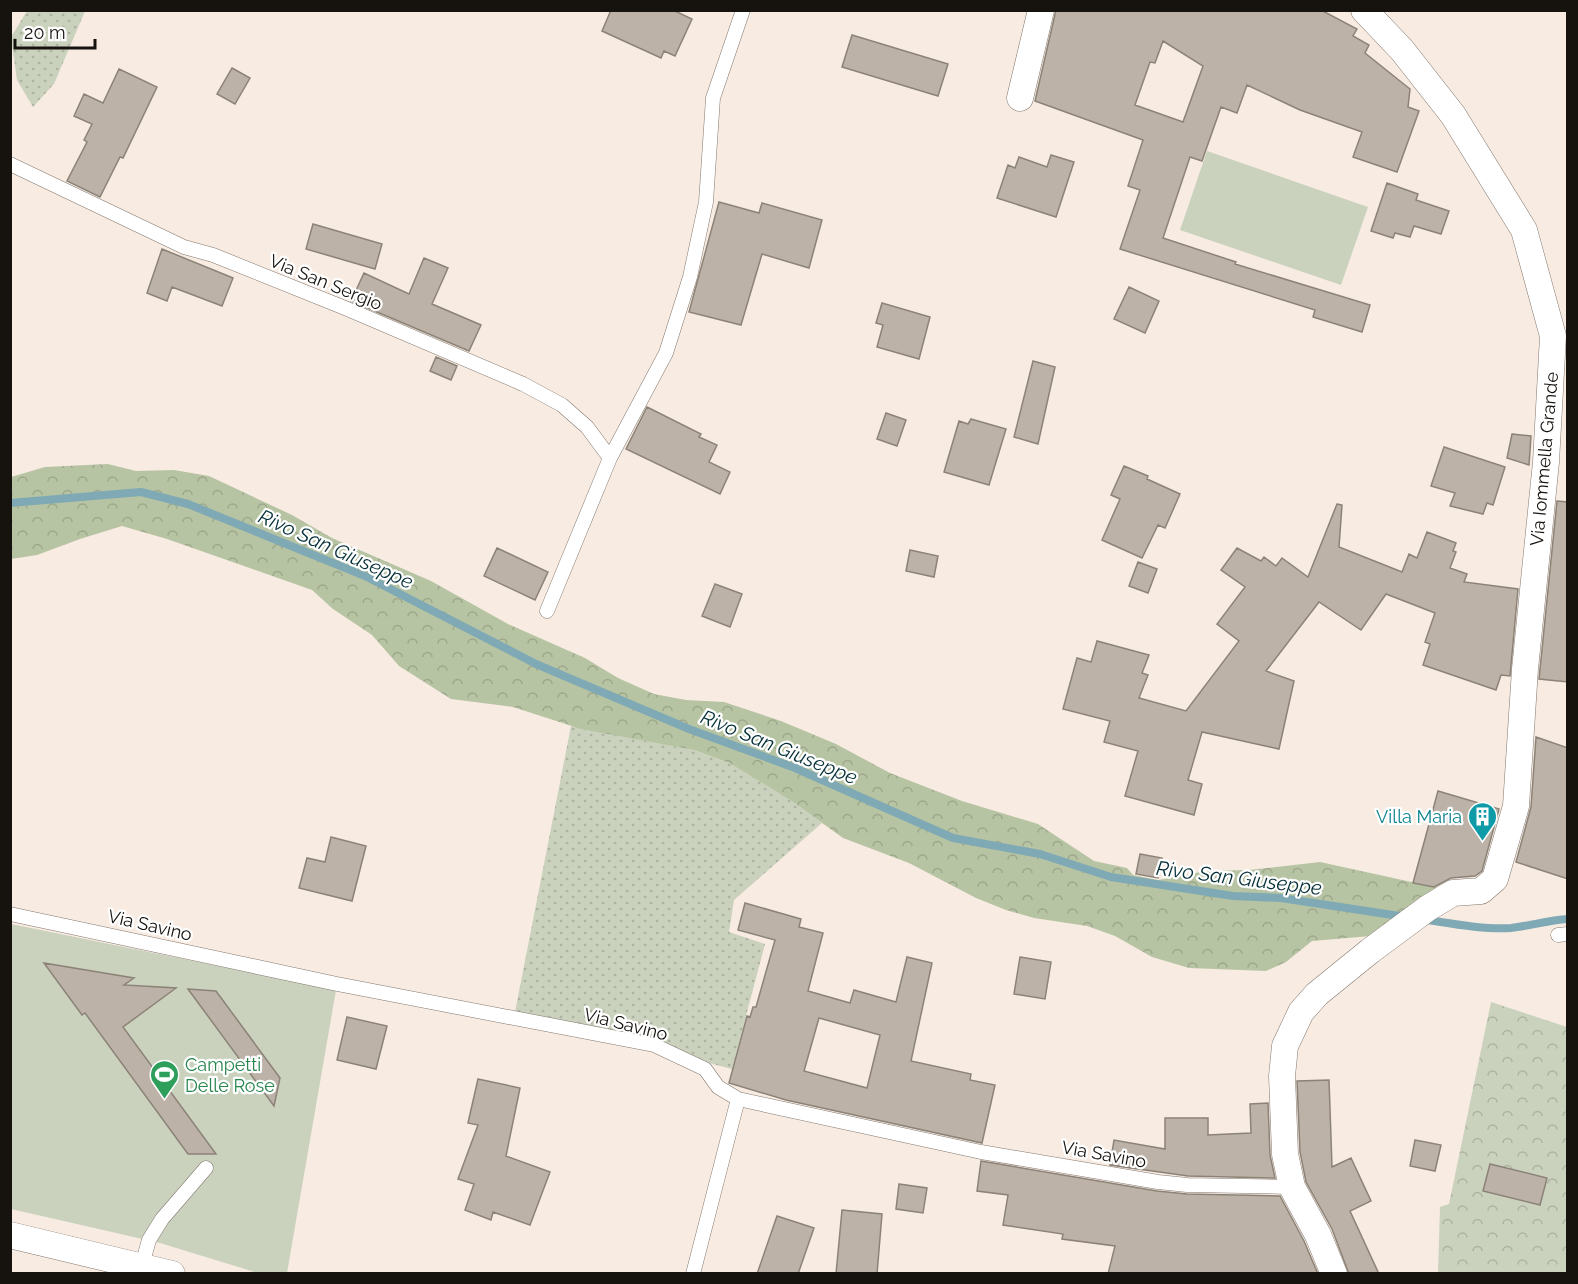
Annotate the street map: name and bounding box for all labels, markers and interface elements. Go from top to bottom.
scale bar [15,12,94,50]
text: 20 m [24,22,66,43]
street label: Via San Sergio [267,250,386,314]
street label: Via Iommella Grande [1526,371,1562,547]
water label: Rivo San Giuseppe [255,504,417,594]
water label: Rivo San Giuseppe [697,705,861,789]
building icon: Villa Maria [1467,800,1499,842]
place label: Villa Maria [1376,806,1462,827]
water label: Rivo San Giuseppe [1155,856,1323,900]
street label: Via Savino [106,905,194,945]
street label: Via Savino [582,1003,670,1045]
place label: Campetti Delle Rose [185,1054,275,1096]
sports icon: Campetti Delle Rose [148,1058,180,1100]
street label: Via Savino [1060,1136,1148,1172]

